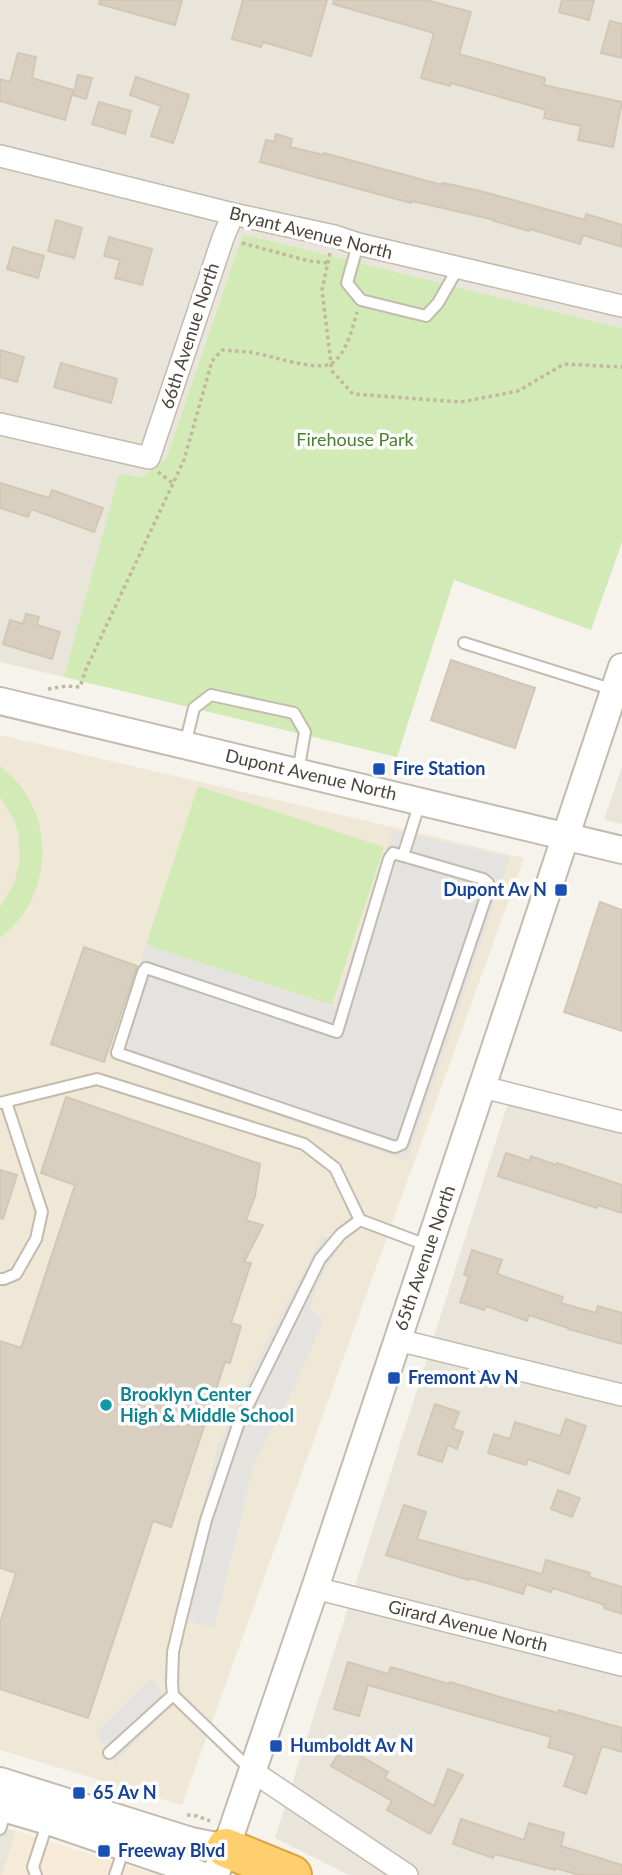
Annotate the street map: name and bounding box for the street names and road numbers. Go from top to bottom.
street label: Bryant Avenue North [227,201,395,263]
street label: 66th Avenue North [155,260,223,412]
street label: Dupont Avenue North [223,744,399,804]
street label: 65th Avenue North [389,1182,459,1333]
street label: Girard Avenue North [386,1595,550,1656]

